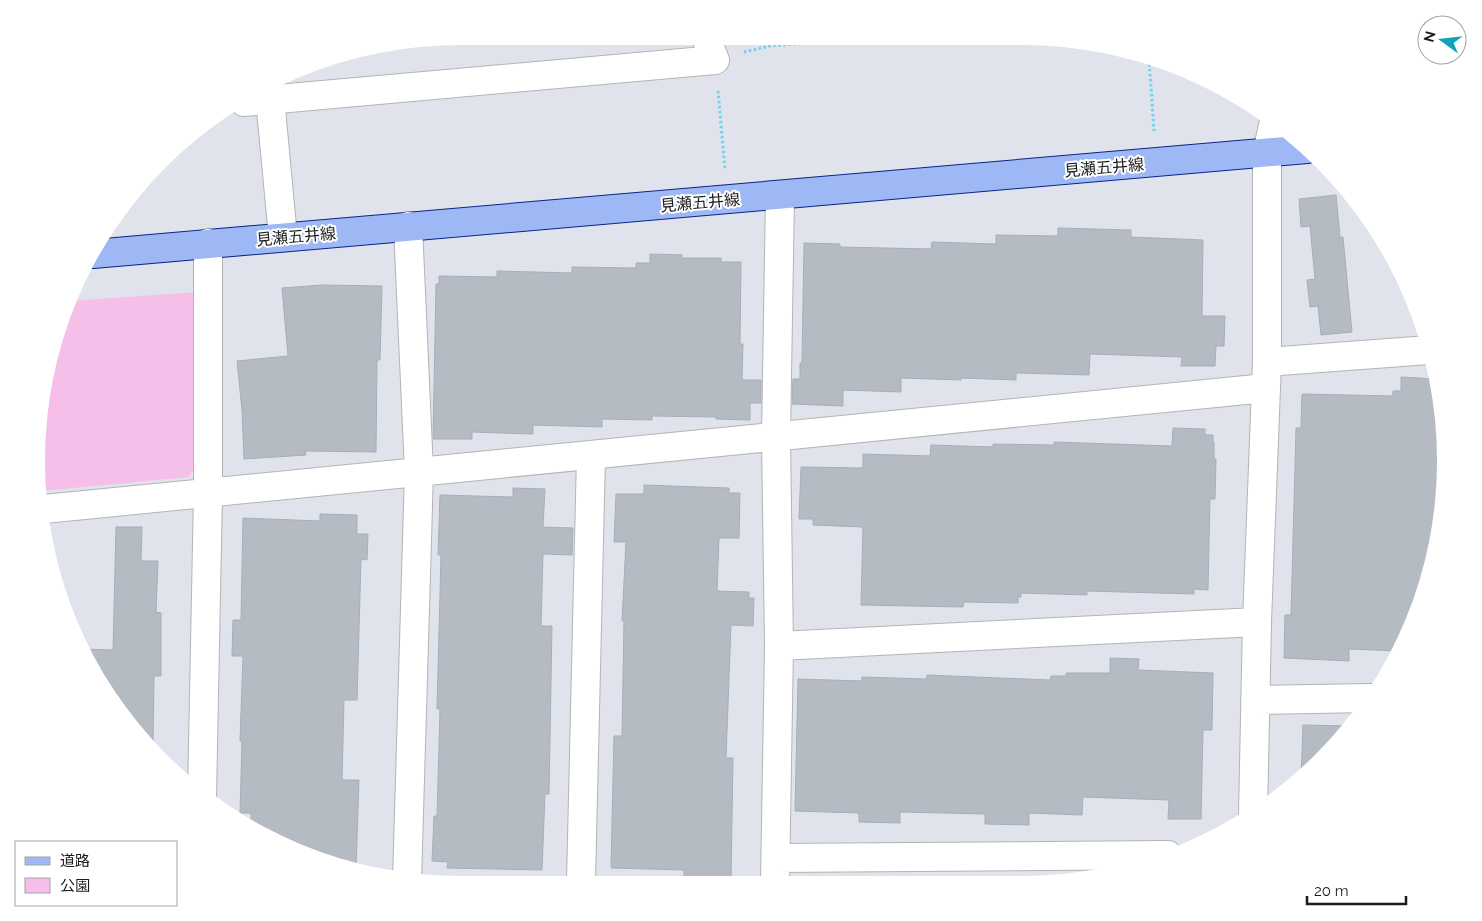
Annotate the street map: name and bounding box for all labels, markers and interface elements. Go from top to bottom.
north arrow [1417,15,1467,65]
text: N [1420,29,1439,44]
street label: 見瀬五井線 [1063,155,1145,180]
street label: 見瀬五井線 [659,190,741,215]
street label: 見瀬五井線 [255,224,337,249]
legend [15,841,178,906]
text: 道路 [60,852,90,870]
scale bar [1307,874,1406,906]
text: 公園 [60,877,90,895]
text: 20 m [1314,882,1349,900]

